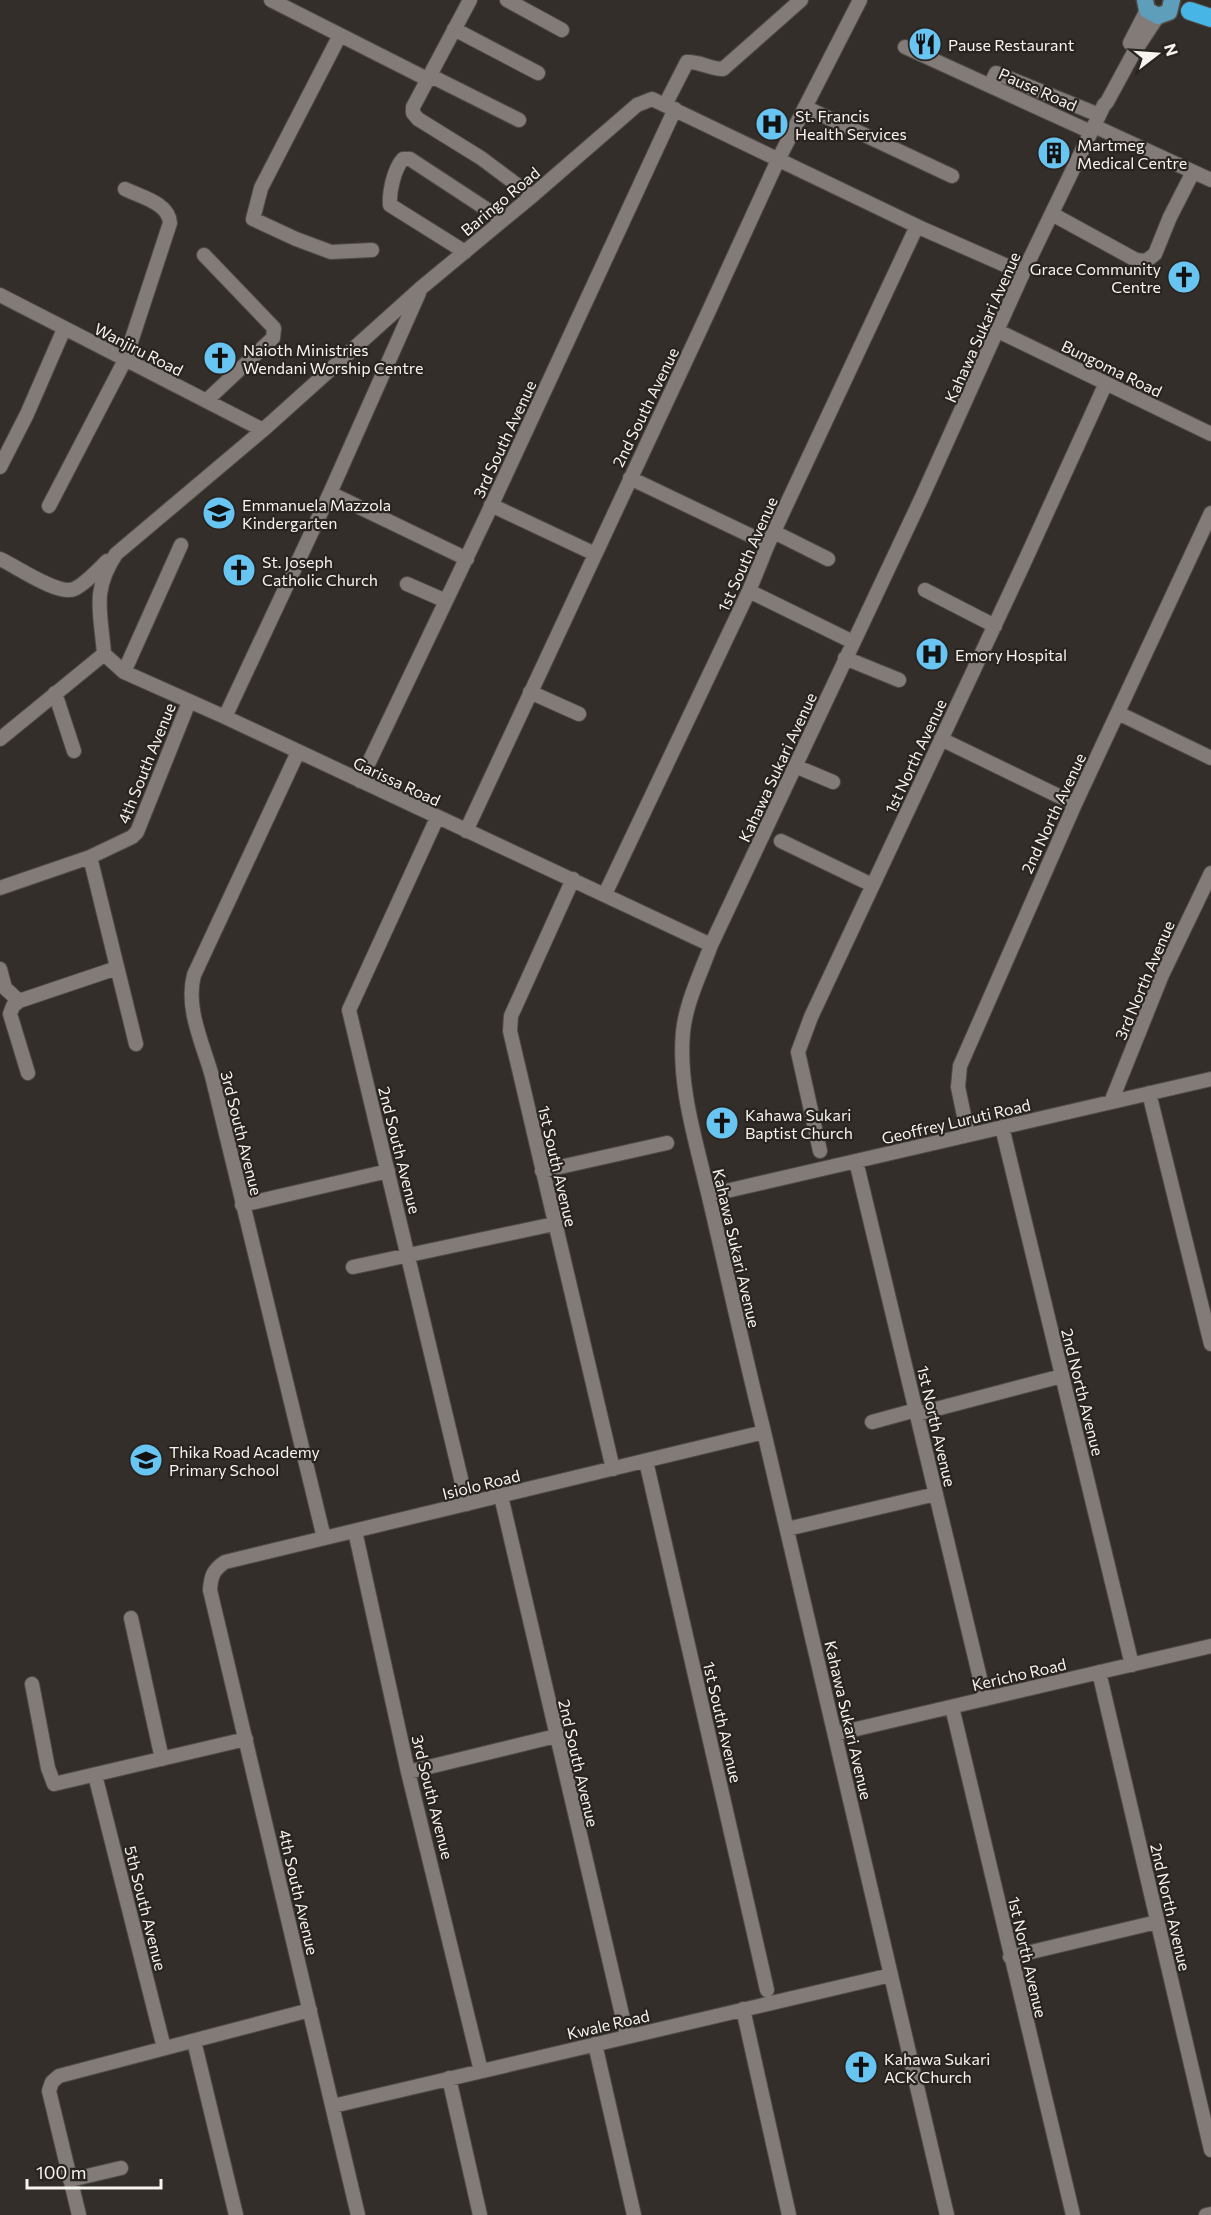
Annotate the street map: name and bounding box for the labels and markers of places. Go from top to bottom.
restaurant icon: Pause Restaurant [907,26,943,62]
place label: Pause Restaurant [948,35,1075,54]
hospital icon: St. Francis Health Services [754,106,790,142]
place label: St. Francis Health Services [795,106,907,143]
building icon: Martmeg Medical Centre [1036,135,1072,171]
place label: Martmeg Medical Centre [1077,135,1187,172]
place label: Grace Community Centre [1030,259,1161,296]
church icon: Grace Community Centre [1166,259,1202,295]
church icon: Naioth Ministries Wendani Worship Centre [202,340,238,376]
place label: Naioth Ministries Wendani Worship Centre [243,340,423,377]
school or university icon: Emmanuela Mazzola Kindergarten [201,495,237,531]
place label: Emmanuela Mazzola Kindergarten [242,495,391,532]
church icon: St. Joseph Catholic Church [221,552,257,588]
place label: St. Joseph Catholic Church [262,552,378,589]
hospital icon: Emory Hospital [914,636,950,672]
place label: Emory Hospital [955,645,1067,664]
church icon: Kahawa Sukari Baptist Church [704,1105,740,1141]
place label: Kahawa Sukari Baptist Church [745,1105,853,1142]
school or university icon: Thika Road Academy Primary School [128,1442,164,1478]
place label: Thika Road Academy Primary School [169,1442,320,1479]
church icon: Kahawa Sukari ACK Church [843,2049,879,2085]
place label: Kahawa Sukari ACK Church [884,2049,990,2086]

